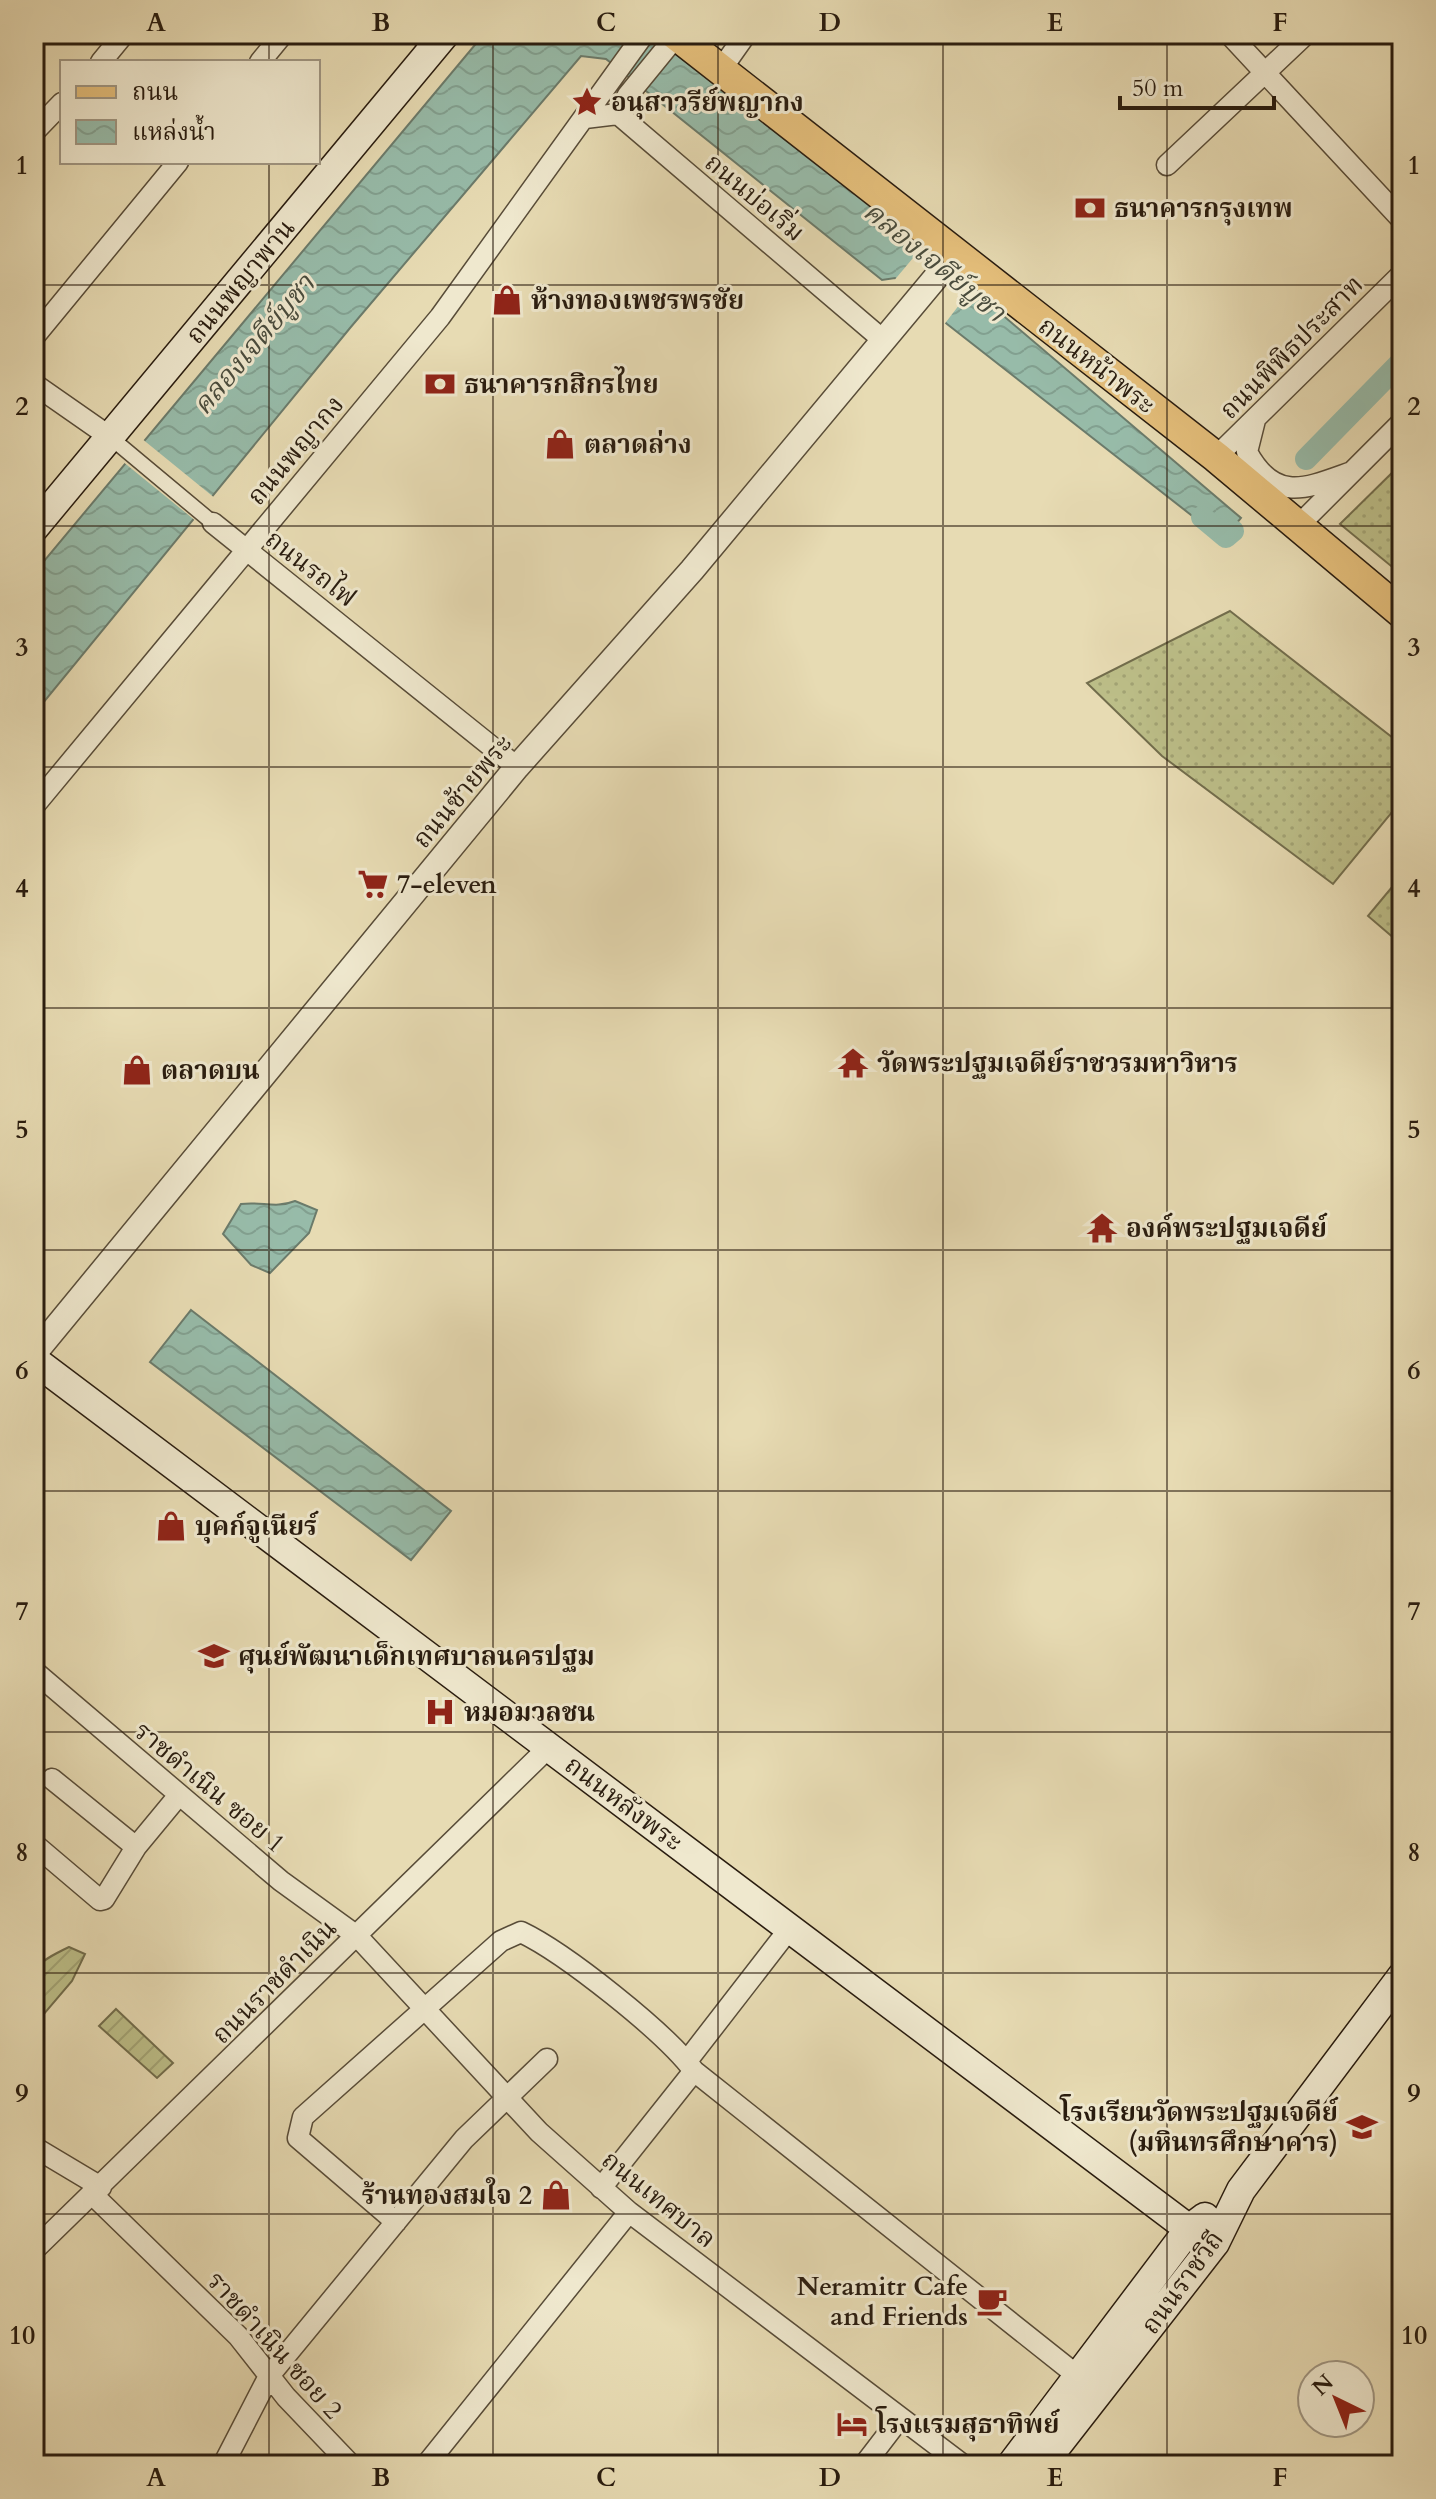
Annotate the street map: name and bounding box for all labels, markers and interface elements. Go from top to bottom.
text: A [146,5,166,40]
text: B [372,5,390,40]
text: C [596,5,616,40]
text: D [819,5,841,40]
text: E [1047,5,1063,40]
text: F [1272,5,1288,40]
legend [60,60,320,164]
scale bar [1120,60,1274,110]
text: 50 m [1132,72,1184,105]
text: ถนน [132,76,178,109]
place icon: อนุสาวรีย์พญากง [570,85,604,119]
place label: อนุสาวรีย์พญากง [611,85,804,120]
text: แหล่งน้ำ [132,114,216,149]
street label: ถนนบ่อเริ่ม [697,144,813,249]
text: 1 [15,148,29,183]
text: 1 [1407,148,1421,183]
bank icon: ธนาคารกรุงเทพ [1073,191,1107,225]
place label: ธนาคารกรุงเทพ [1114,191,1293,226]
water label: คลองเจดีย์บูชา [855,193,1014,332]
street label: ถนนพญาพาน [178,211,303,351]
water label: คลองเจดีย์บูชา [184,265,325,423]
street label: ถนนพิพิธประสาท [1212,268,1371,427]
shop icon: ห้างทองเพชรพรชัย [490,283,524,317]
place label: ห้างทองเพชรพรชัย [531,283,744,318]
street label: ถนนหน้าพระ [1031,309,1162,422]
place label: ธนาคารกสิกรไทย [464,366,659,402]
bank icon: ธนาคารกสิกรไทย [423,367,457,401]
street label: ถนนพญากง [239,388,352,513]
text: 2 [15,389,29,424]
text: 2 [1407,389,1421,424]
shop icon: ตลาดล่าง [543,427,577,461]
place label: ตลาดล่าง [584,427,692,462]
street label: ถนนรถไฟ [258,521,364,615]
text: 3 [15,630,29,665]
text: 3 [1407,630,1421,665]
street label: ถนนซ้ายพระ [404,727,520,856]
supermarket icon: 7-eleven [356,867,390,901]
place label: 7-eleven [397,867,497,902]
text: 4 [15,871,29,906]
text: 4 [1407,871,1421,906]
temple icon: วัดพระปฐมเจดีย์ราชวรมหาวิหาร [836,1046,870,1080]
place label: วัดพระปฐมเจดีย์ราชวรมหาวิหาร [877,1046,1238,1081]
shop icon: ตลาดบน [120,1053,154,1087]
place label: ตลาดบน [161,1053,260,1088]
text: 5 [15,1112,29,1147]
text: 5 [1407,1112,1421,1147]
temple icon: องค์พระปฐมเจดีย์ [1085,1211,1119,1245]
place label: องค์พระปฐมเจดีย์ [1126,1211,1328,1246]
text: 6 [15,1353,29,1388]
text: 6 [1407,1353,1421,1388]
shop icon: บุคก์จูเนียร์ [154,1509,188,1543]
place label: บุคก์จูเนียร์ [195,1509,319,1544]
text: 7 [15,1594,29,1629]
text: 7 [1407,1594,1421,1629]
school or university icon: ศุนย์พัฒนาเด็กเทศบาลนครปฐม [197,1639,231,1673]
place label: ศุนย์พัฒนาเด็กเทศบาลนครปฐม [238,1639,595,1674]
hospital icon: หมอมวลชน [423,1695,457,1729]
place label: หมอมวลชน [464,1695,595,1730]
street label: ราชดำเนิน ซอย 1 [127,1714,293,1861]
street label: ถนนหลังพระ [558,1748,690,1859]
text: 8 [15,1835,29,1870]
text: 8 [1407,1835,1421,1870]
street label: ถนนราชดำเนิน [204,1911,345,2052]
text: 9 [15,2076,29,2111]
text: 9 [1407,2076,1421,2111]
place label: โรงเรียนวัดพระปฐมเจดีย์ (มหินทรศึกษาคาร) [1059,2094,1339,2160]
school or university icon: โรงเรียนวัดพระปฐมเจดีย์ (มหินทรศึกษาคาร) [1345,2110,1379,2144]
street label: ถนนเทศบาล [594,2142,723,2256]
place label: ร้านทองสมใจ 2 [362,2177,532,2213]
shop icon: ร้านทองสมใจ 2 [539,2178,573,2212]
street label: ถนนราชวิถี [1133,2223,1232,2341]
street label: ราชดำเนิน ซอย 2 [199,2264,350,2427]
place label: Neramitr Cafe and Friends [797,2269,968,2334]
cafe icon: Neramitr Cafe and Friends [975,2284,1009,2318]
text: 10 [9,2318,35,2353]
text: 10 [1401,2318,1427,2353]
north arrow [1296,2359,1376,2439]
text: N [1306,2368,1340,2403]
place label: โรงแรมสุธาทิพย์ [875,2406,1060,2442]
hotel icon: โรงแรมสุธาทิพย์ [835,2407,869,2441]
text: A [146,2460,166,2495]
text: B [372,2460,390,2495]
text: C [596,2460,616,2495]
text: D [819,2460,841,2495]
text: E [1047,2460,1063,2495]
text: F [1272,2460,1288,2495]

